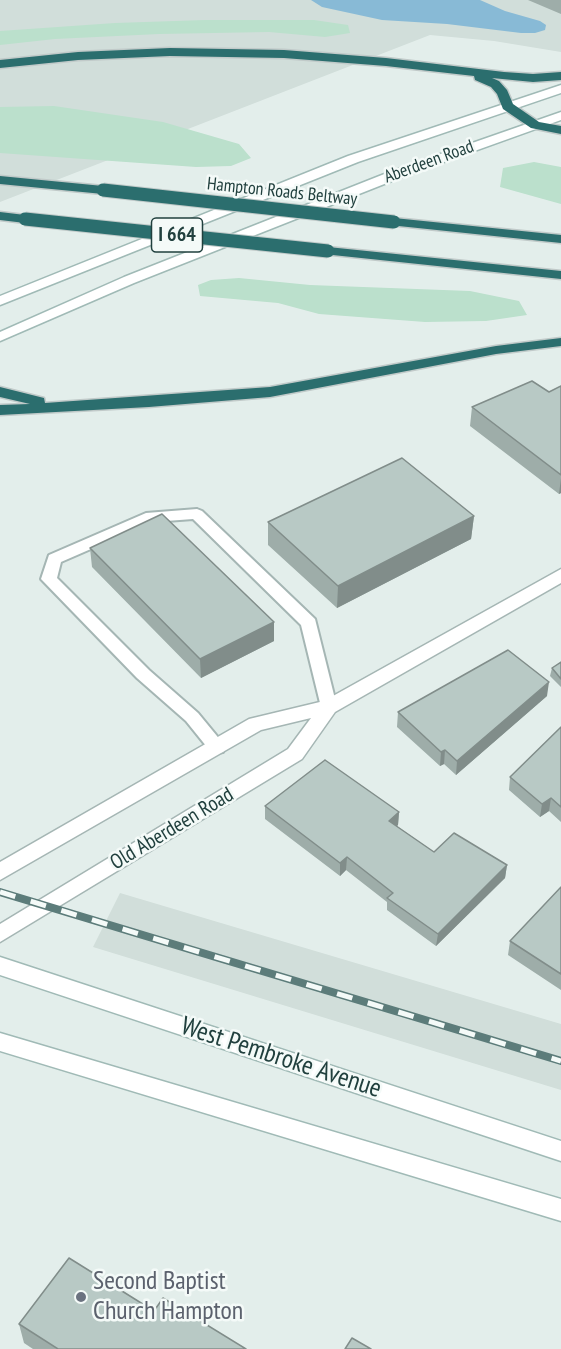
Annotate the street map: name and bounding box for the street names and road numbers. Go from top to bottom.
street label: Aberdeen Road [381,136,477,188]
street label: Hampton Roads Beltway [206,173,358,211]
road number: I 664 [152,218,202,252]
street label: Old Aberdeen Road [106,782,238,876]
street label: West Pembroke Avenue [177,1011,385,1105]

